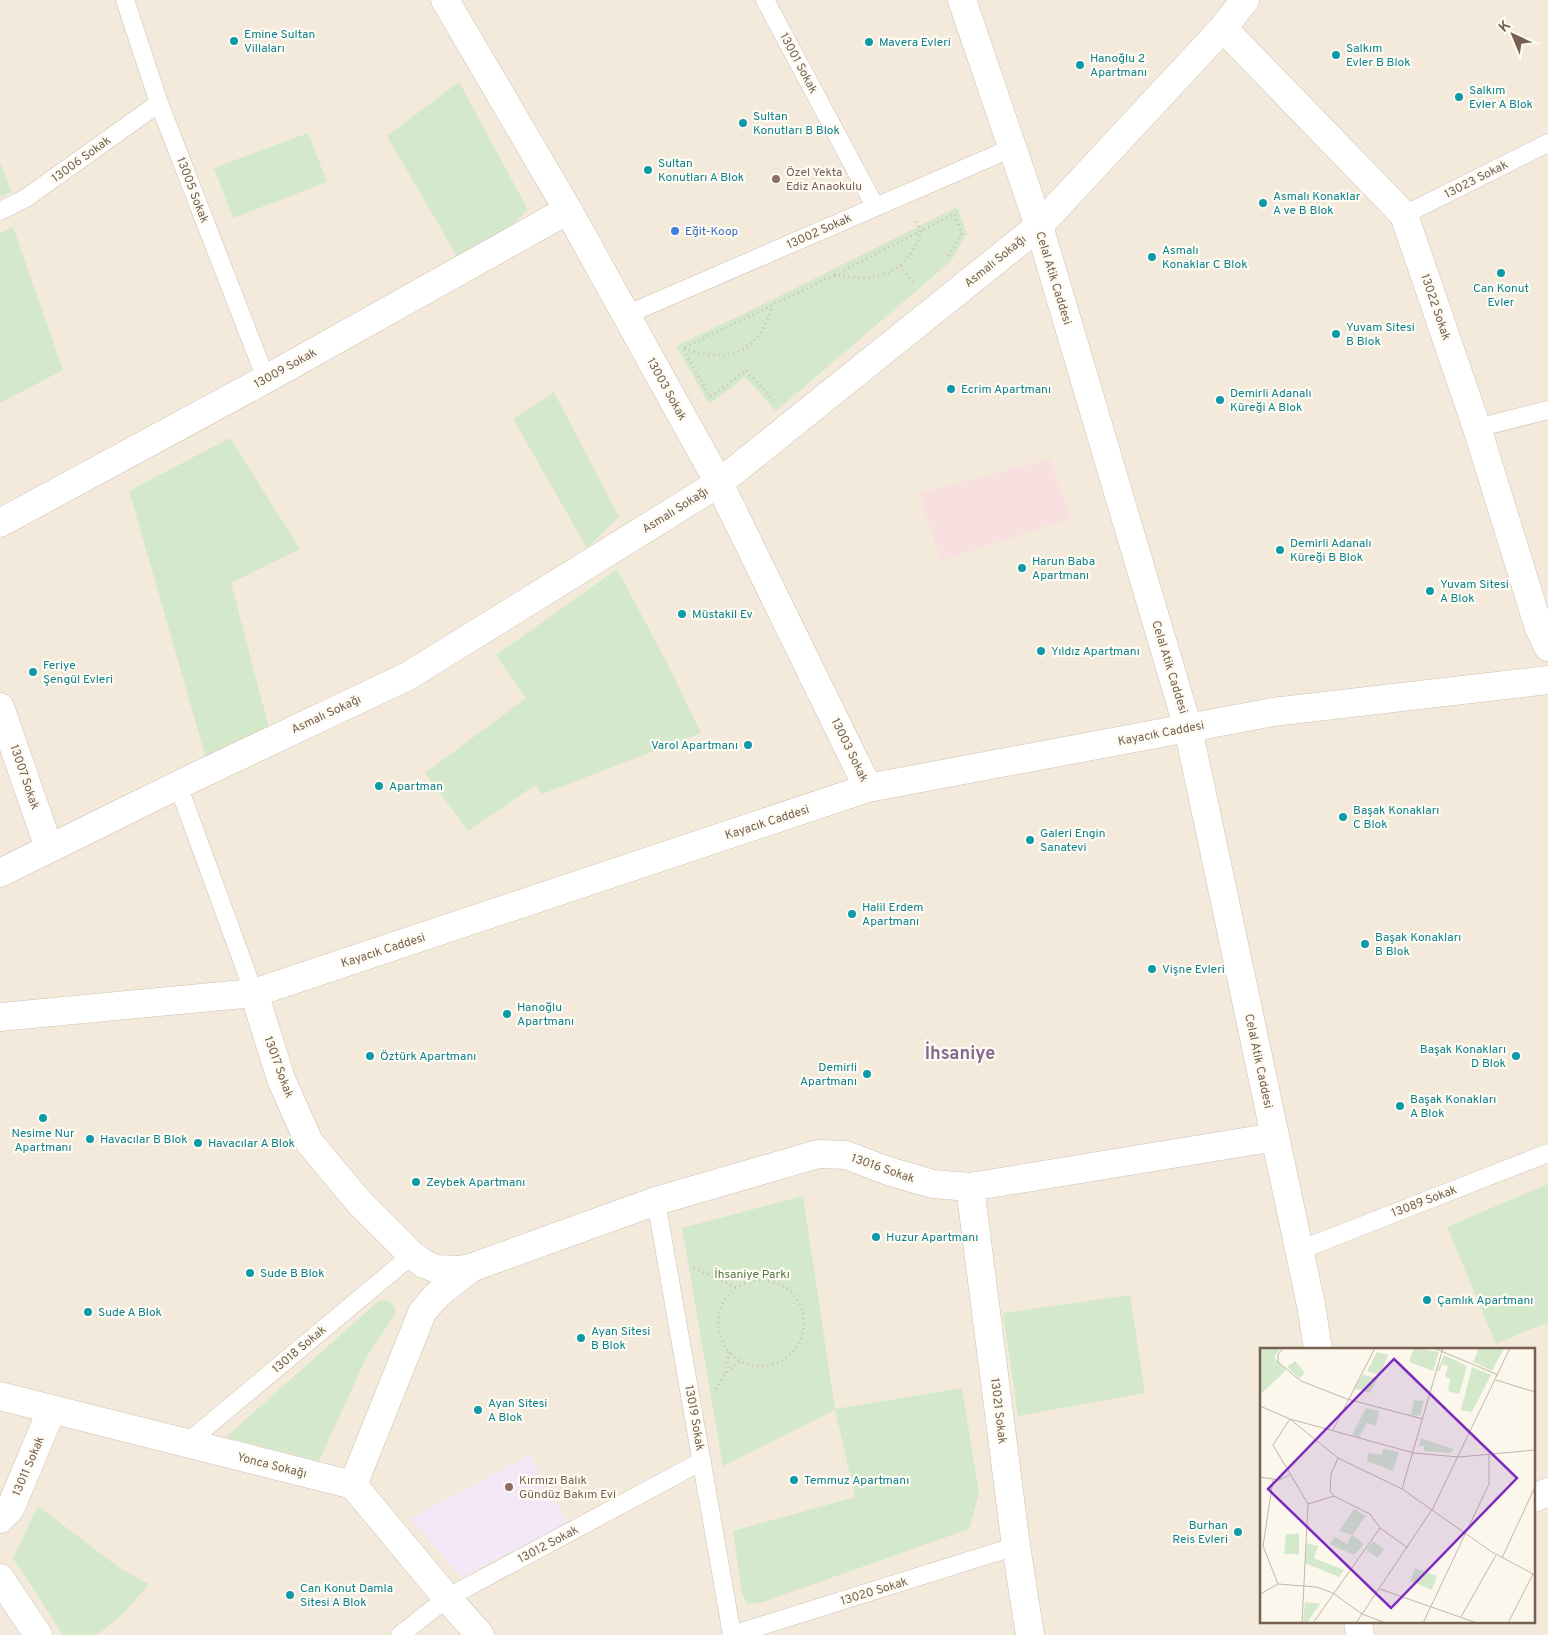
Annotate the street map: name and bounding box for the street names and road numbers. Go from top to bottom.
street label: 13001 Sokak [775,30,821,97]
street label: 13006 Sokak [49,133,114,187]
street label: 13005 Sokak [172,155,212,226]
street label: 13023 Sokak [1442,157,1511,203]
street label: 13002 Sokak [784,210,854,253]
street label: Celal Atik Caddesi [1031,230,1075,327]
street label: Asmalı Sokağı [961,232,1030,292]
street label: 13022 Sokak [1416,272,1454,343]
street label: 13009 Sokak [251,345,320,393]
street label: 13003 Sokak [642,355,690,424]
street label: Asmalı Sokağı [639,484,712,538]
street label: Celal Atik Caddesi [1147,619,1191,716]
street label: Asmalı Sokağı [289,692,364,738]
street label: 13003 Sokak [827,716,871,785]
street label: Kayacık Caddesi [1117,718,1206,750]
street label: 13007 Sokak [5,743,43,812]
street label: Kayacık Caddesi [723,802,811,844]
street label: Kayacık Caddesi [339,930,427,972]
street label: Celal Atik Caddesi [1240,1012,1276,1110]
street label: 13017 Sokak [259,1034,297,1101]
street label: 13016 Sokak [849,1151,917,1187]
street label: 13089 Sokak [1389,1182,1459,1222]
street label: 13018 Sokak [269,1322,330,1377]
street label: 13021 Sokak [986,1377,1010,1445]
street label: 13019 Sokak [680,1384,708,1452]
street label: 13011 Sokak [9,1434,49,1499]
street label: Yonca Sokağı [235,1450,308,1482]
street label: 13012 Sokak [515,1522,582,1568]
street label: 13020 Sokak [839,1574,910,1610]

